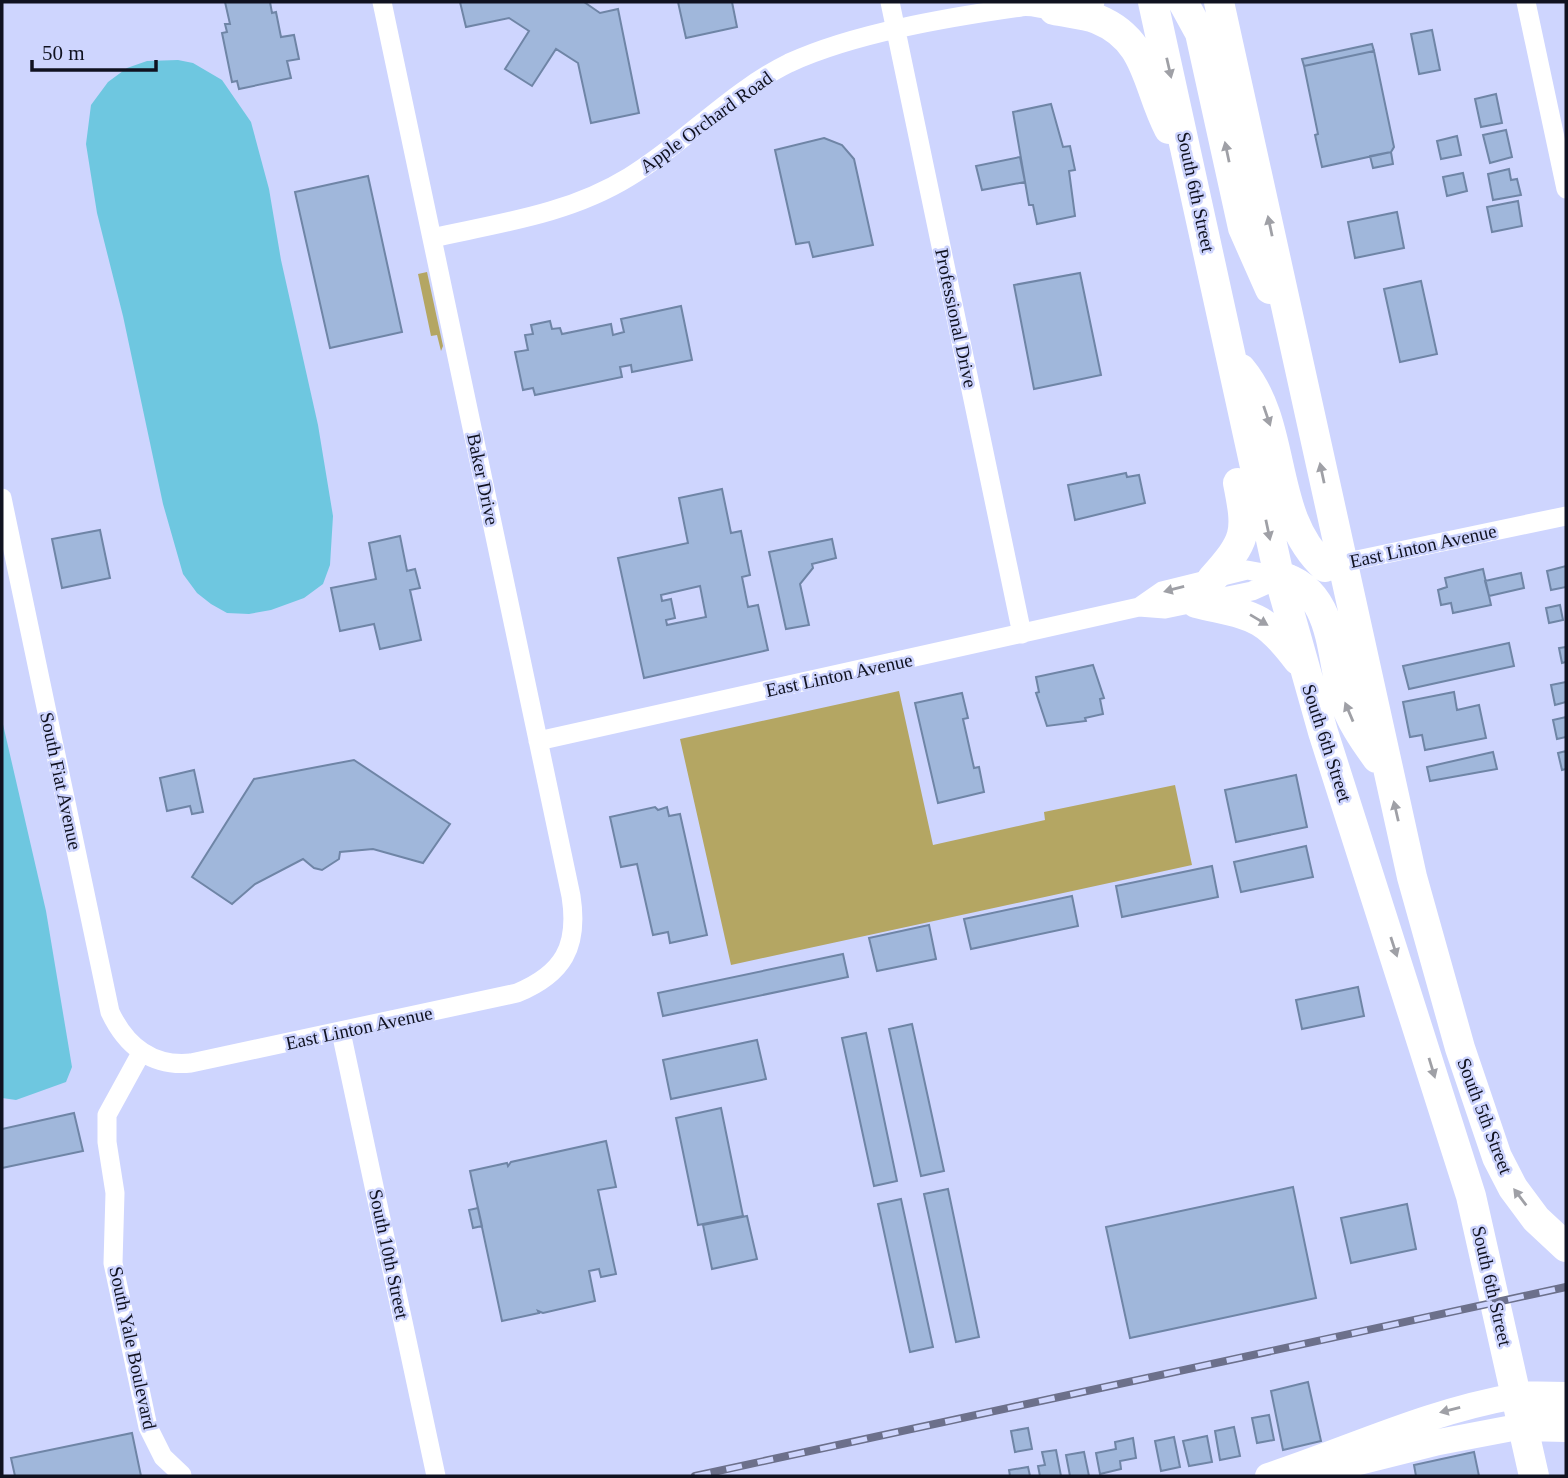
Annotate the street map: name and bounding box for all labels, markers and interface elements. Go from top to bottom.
scale bar [32,28,156,72]
text: 50 m [42,41,85,65]
one-way arrow [1164,57,1175,79]
street label: Apple Orchard Road [636,67,777,177]
street label: South 6th Street [1173,130,1219,255]
one-way arrow [1222,141,1233,163]
one-way arrow [1265,215,1276,237]
street label: Professional Drive [931,246,981,390]
one-way arrow [1261,405,1272,426]
street label: Baker Drive [463,431,503,527]
one-way arrow [1317,461,1328,483]
one-way arrow [1263,519,1274,541]
street label: East Linton Avenue [1348,520,1498,572]
one-way arrow [1163,584,1184,594]
one-way arrow [1249,614,1268,627]
street label: East Linton Avenue [764,649,914,701]
street label: South 6th Street [1298,682,1356,805]
one-way arrow [1343,702,1355,722]
street label: South Fiat Avenue [36,710,86,852]
one-way arrow [1390,800,1401,822]
one-way arrow [1389,937,1399,958]
street label: East Linton Avenue [284,1002,434,1054]
street label: South 5th Street [1453,1055,1517,1178]
one-way arrow [1427,1058,1438,1079]
street label: South 10th Street [365,1187,413,1321]
one-way arrow [1513,1188,1527,1206]
street label: South 6th Street [1468,1224,1516,1349]
street label: South Yale Boulevard [105,1265,161,1432]
one-way arrow [1439,1406,1460,1416]

